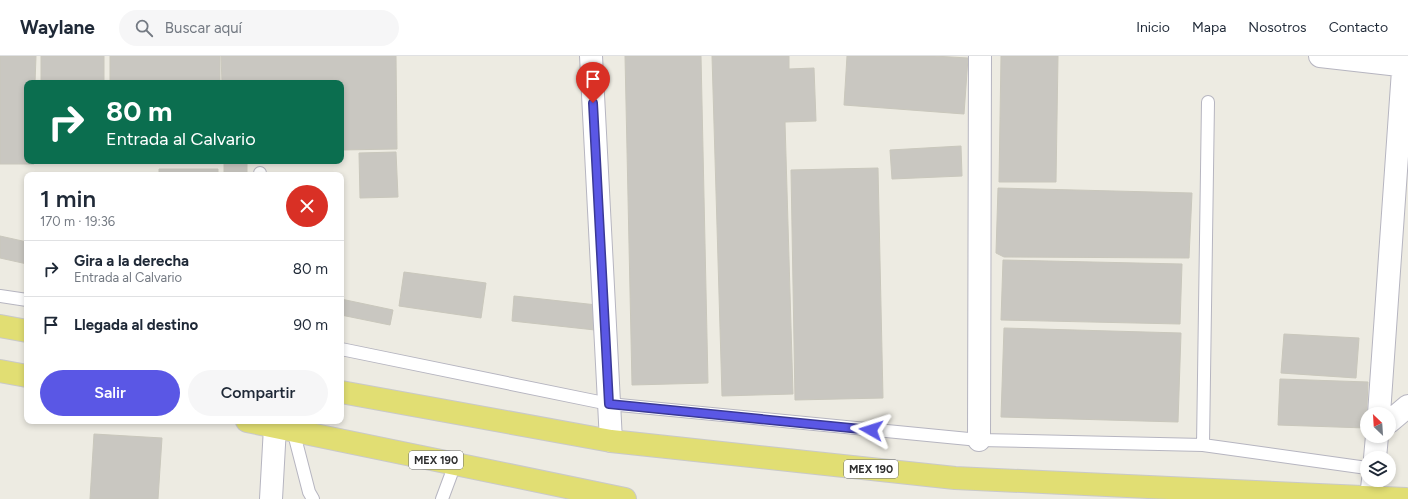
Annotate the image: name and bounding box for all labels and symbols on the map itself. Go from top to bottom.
pin [576,62,610,103]
north arrow [1360,407,1396,443]
position arrow [850,409,892,451]
road number: MEX 190 [409,451,463,469]
road number: MEX 190 [844,460,898,478]

